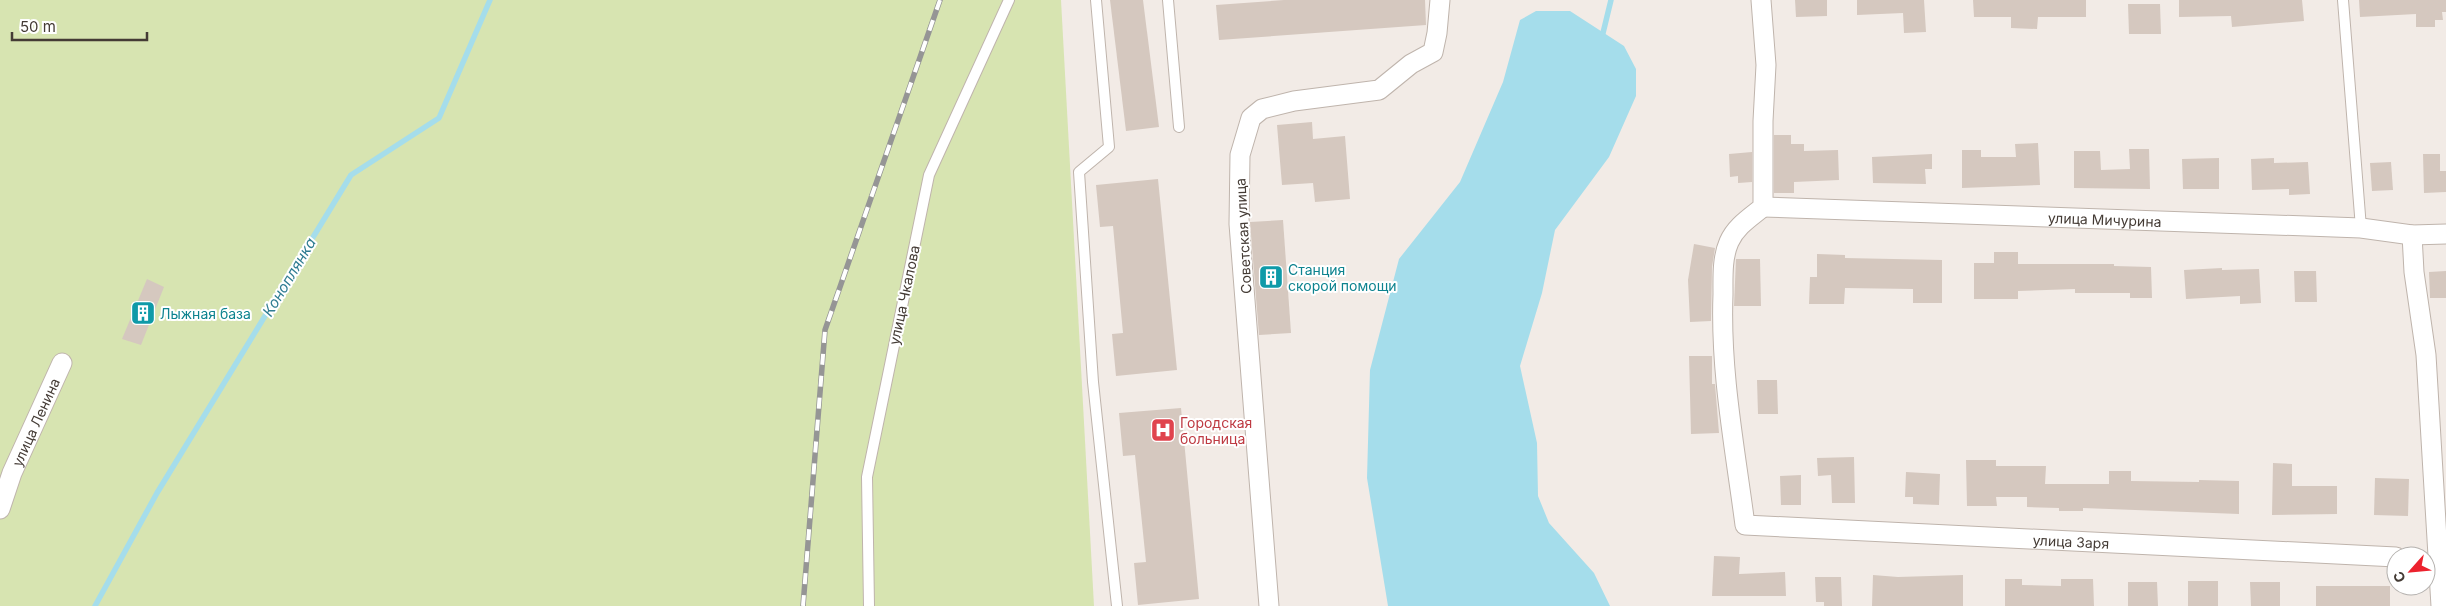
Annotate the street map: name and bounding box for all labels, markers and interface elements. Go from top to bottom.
scale bar [12,10,148,42]
text: 50 m [20,17,56,36]
street label: Советская улица [1231,178,1255,294]
street label: улица Мичурина [2048,209,2162,229]
water label: Коноплянка [258,234,320,320]
street label: улица Чкалова [885,244,923,346]
place label: Станция скорой помощи [1288,261,1397,294]
building icon: Станция скорой помощи [1258,264,1284,290]
building icon: Лыжная база [130,300,156,326]
place label: Лыжная база [160,305,251,322]
street label: улица Ленина [8,375,63,469]
place label: Городская больница [1180,414,1252,447]
hospital icon: Городская больница [1150,417,1176,443]
street label: улица Заря [2032,531,2110,551]
north arrow [2386,546,2436,596]
text: С [2389,569,2409,586]

